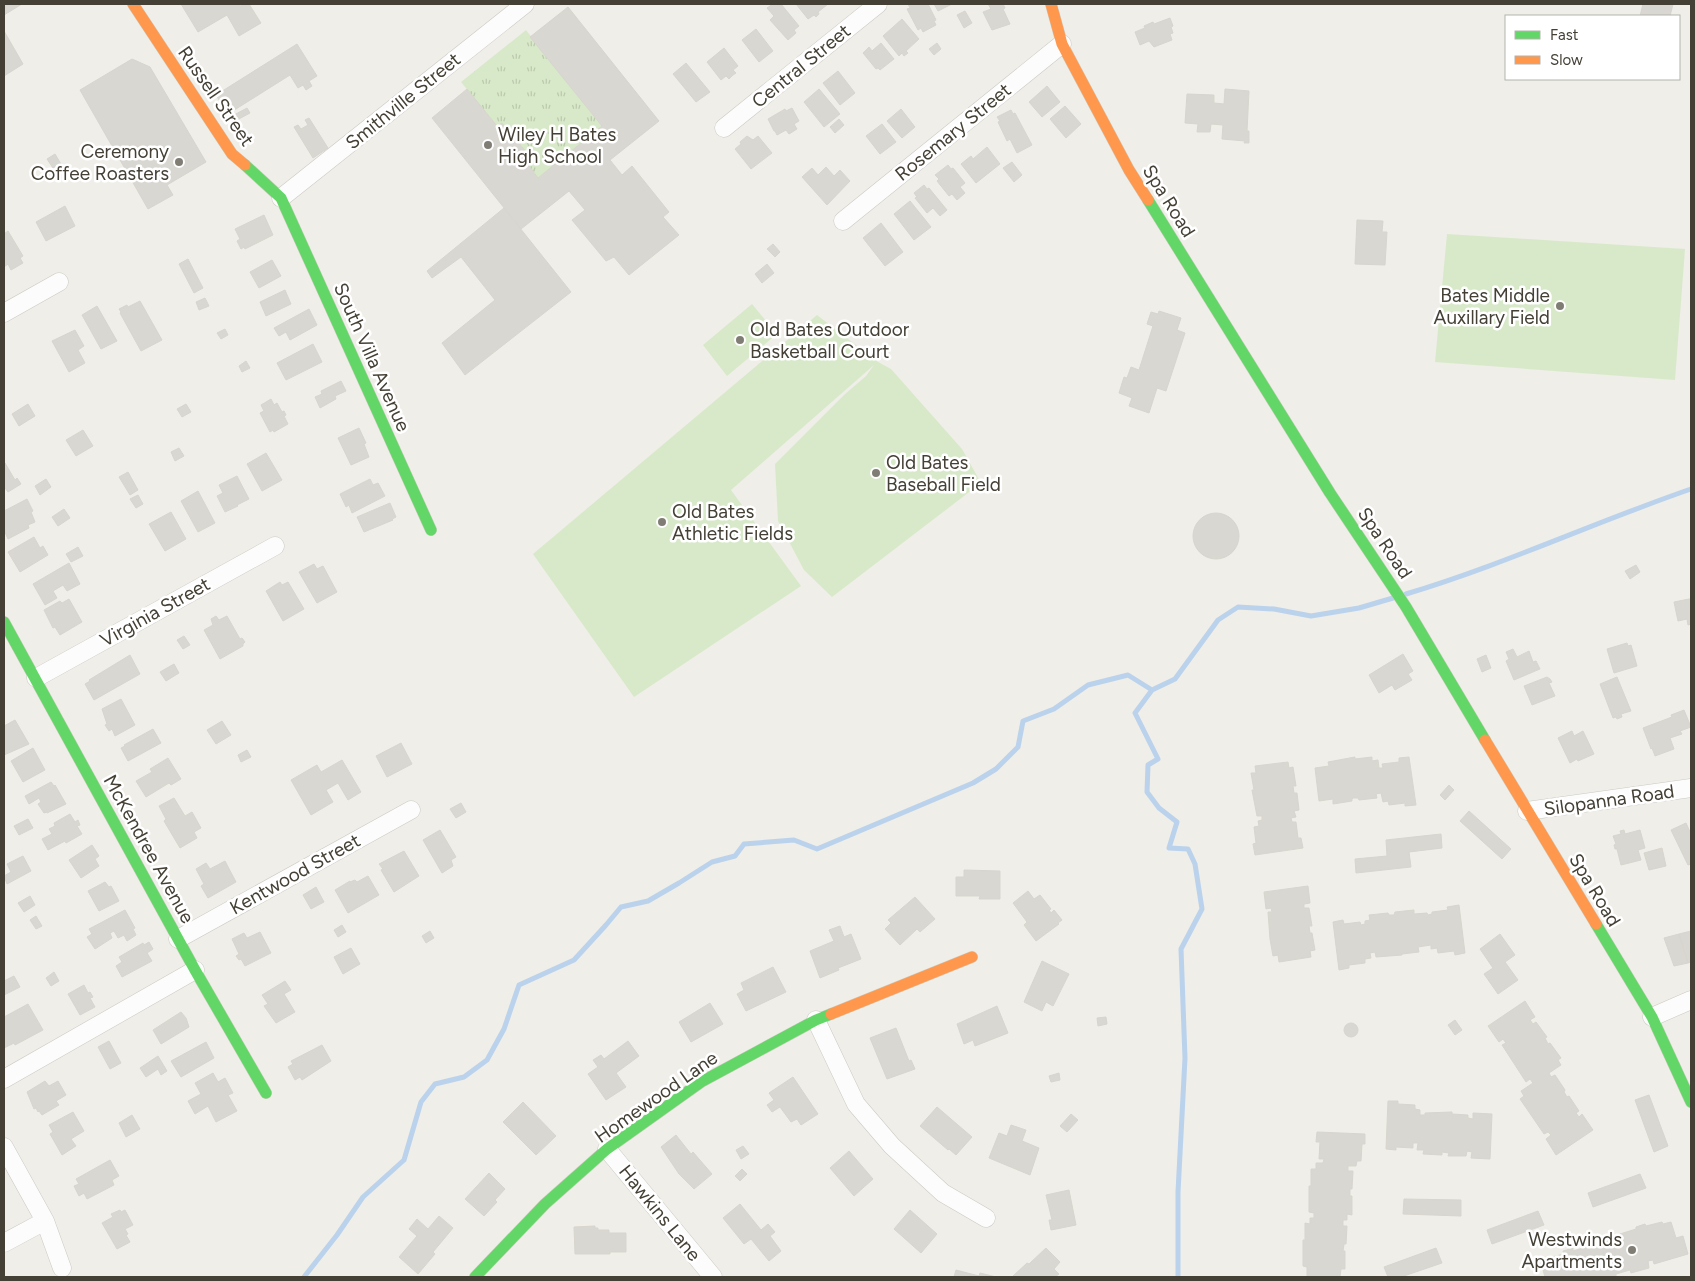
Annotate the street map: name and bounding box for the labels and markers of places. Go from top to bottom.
place label: Wiley H Bates High School [498,123,616,168]
marker: Wiley H Bates High School [482,139,494,151]
place label: Ceremony Coffee Roasters [31,140,169,185]
marker: Ceremony Coffee Roasters [173,156,185,168]
place label: Bates Middle Auxillary Field [1434,284,1550,329]
marker: Bates Middle Auxillary Field [1554,300,1566,312]
place label: Old Bates Outdoor Basketball Court [750,318,910,363]
marker: Old Bates Outdoor Basketball Court [734,334,746,346]
place label: Old Bates Baseball Field [886,451,1001,496]
marker: Old Bates Baseball Field [870,467,882,479]
place label: Old Bates Athletic Fields [672,500,793,545]
marker: Old Bates Athletic Fields [656,516,668,528]
place label: Westwinds Apartments [1521,1228,1622,1273]
marker: Westwinds Apartments [1626,1244,1638,1256]

